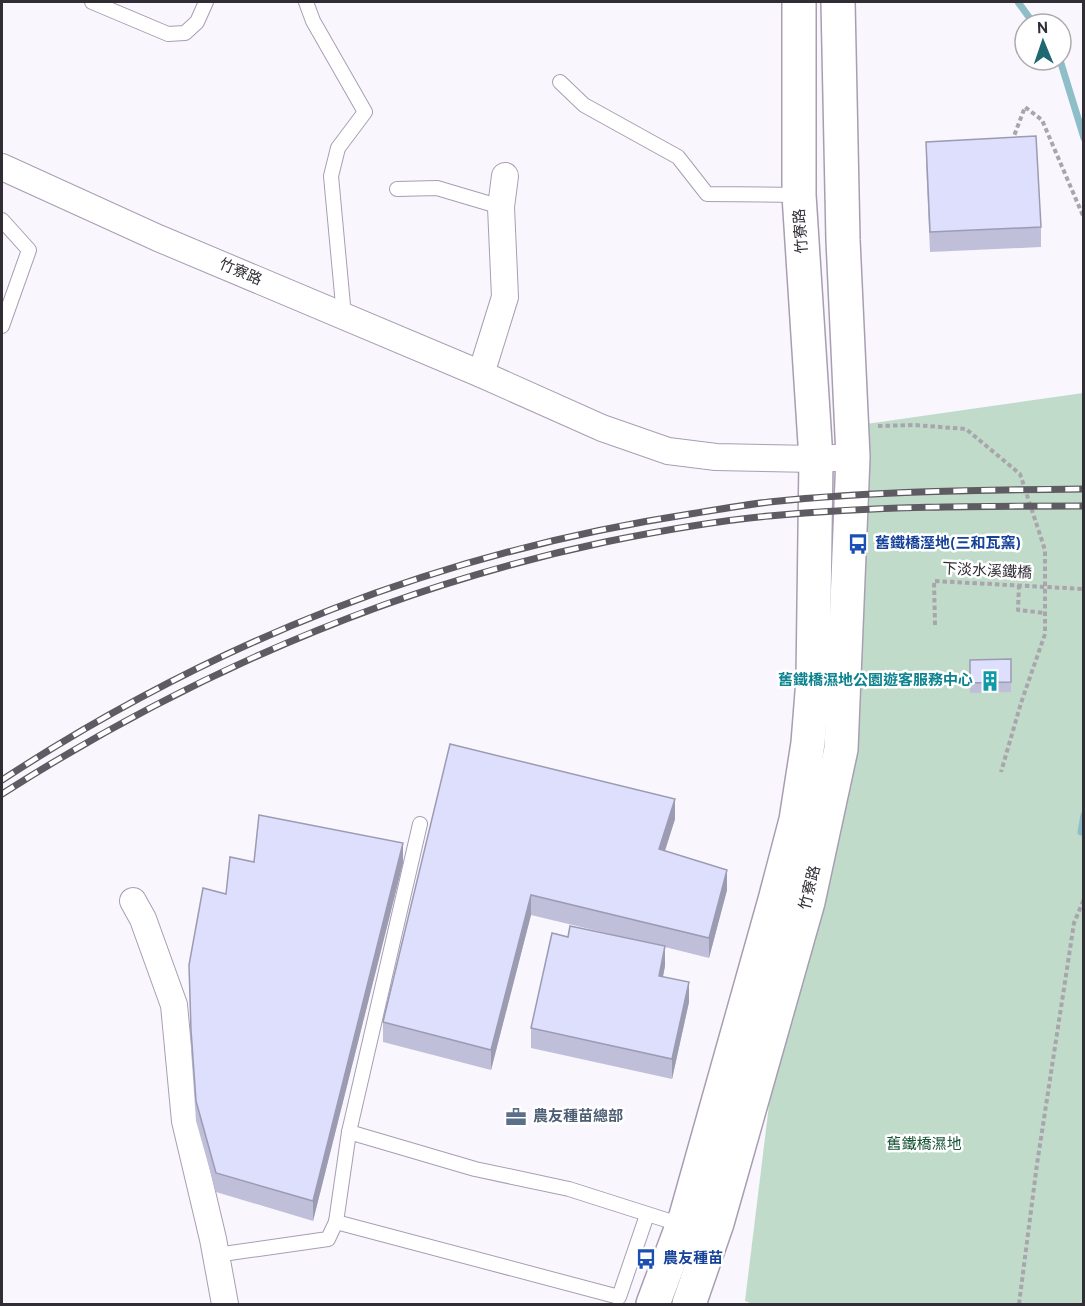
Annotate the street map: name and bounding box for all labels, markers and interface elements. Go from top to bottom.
north arrow [1013,12,1073,72]
text: N [1036,19,1049,39]
street label: 竹寮路 [791,208,813,254]
street label: 竹寮路 [216,255,264,291]
bus stop icon: 舊鐵橋溼地(三和瓦窯) [846,532,870,556]
place label: 舊鐵橋溼地(三和瓦窯) [875,534,1021,554]
street label: 下淡水溪鐵橋 [942,560,1032,584]
building icon: 舊鐵橋濕地公園遊客服務中心 [978,669,1002,693]
place label: 舊鐵橋濕地公園遊客服務中心 [778,672,973,691]
street label: 竹寮路 [796,864,826,912]
office icon: 農友種苗總部 [504,1105,528,1129]
place label: 農友種苗總部 [533,1108,623,1127]
park label: 舊鐵橋濕地 [886,1136,962,1155]
bus stop icon: 農友種苗 [634,1247,658,1271]
place label: 農友種苗 [663,1250,723,1269]

